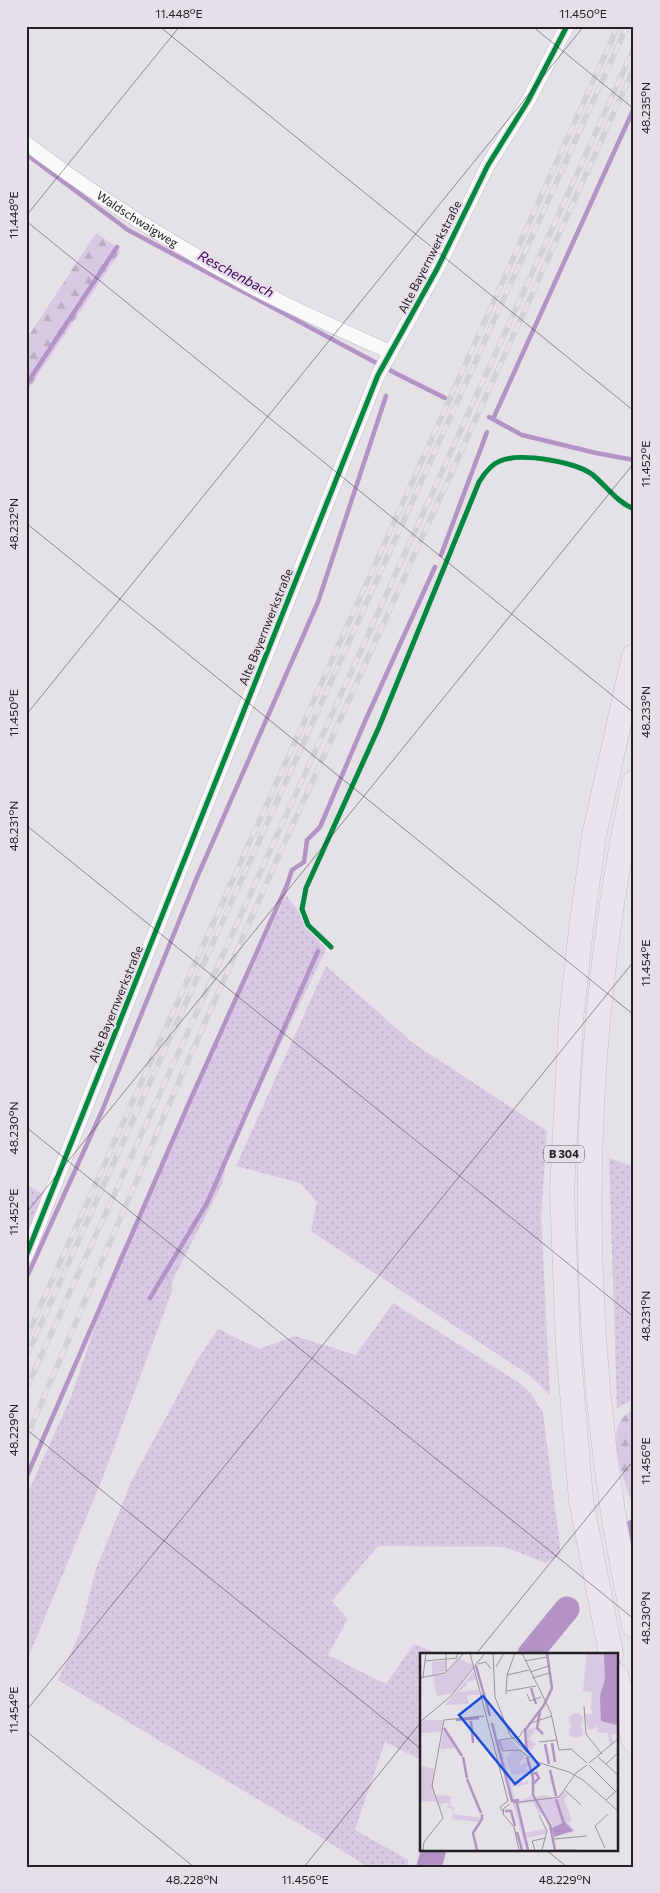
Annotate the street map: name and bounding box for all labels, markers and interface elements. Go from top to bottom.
text: 11.448°E [155,6,203,20]
text: 11.450°E [559,6,607,20]
text: 48.235°N [638,82,652,134]
street label: Waldschwaigweg [94,188,181,250]
text: 11.448°E [6,191,20,239]
street label: Alte Bayernwerkstraße [395,198,464,315]
water label: Reschenbach [195,246,277,301]
text: 11.452°E [638,441,652,487]
text: 48.232°N [6,498,20,550]
street label: Alte Bayernwerkstraße [235,566,295,687]
text: 48.233°N [638,686,652,738]
text: 11.450°E [6,689,20,737]
text: 48.231°N [6,801,20,851]
text: 11.454°E [638,940,652,986]
street label: Alte Bayernwerkstraße [85,943,145,1064]
text: 48.230°N [6,1101,20,1155]
road number: B 304 [544,1146,584,1162]
text: 11.452°E [6,1189,20,1235]
text: 48.231°N [638,1291,652,1341]
text: 48.229°N [6,1404,20,1456]
text: 11.456°E [638,1437,652,1485]
text: 48.230°N [638,1591,652,1645]
inset map [420,1653,618,1850]
text: 11.454°E [6,1687,20,1733]
text: 48.228°N [166,1872,218,1886]
text: 11.456°E [281,1872,329,1886]
text: 48.229°N [539,1872,591,1886]

